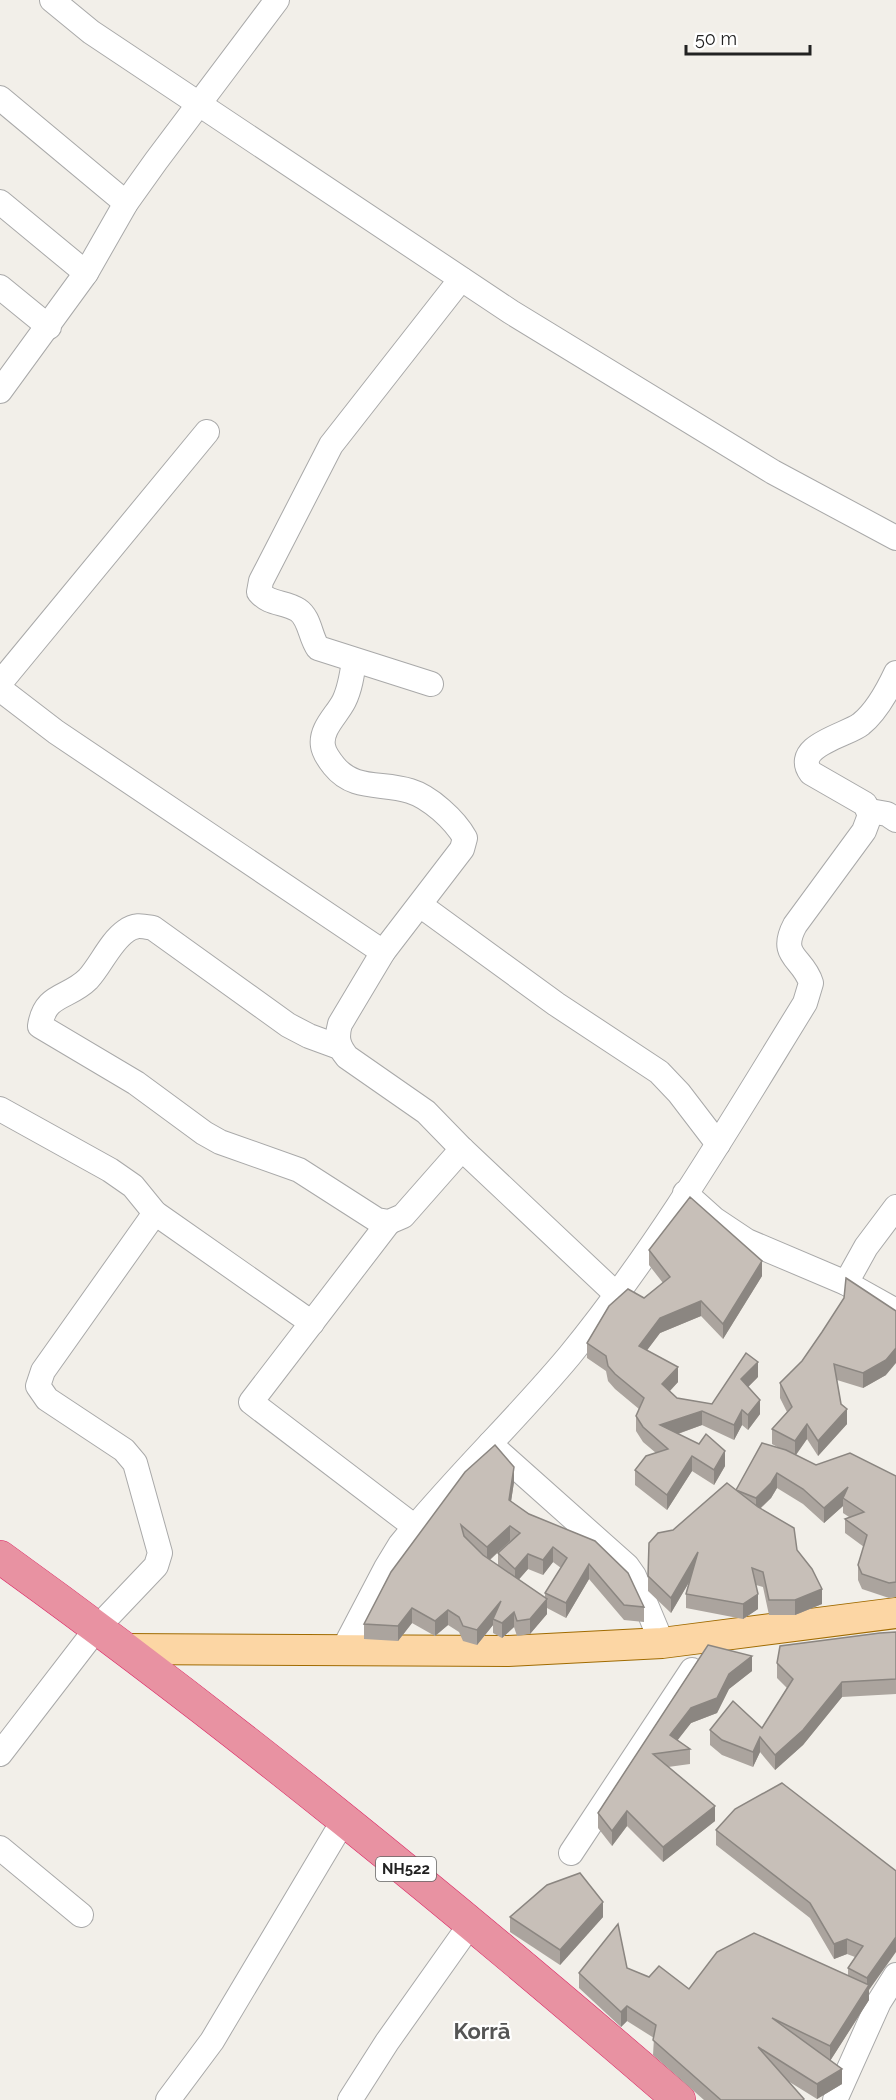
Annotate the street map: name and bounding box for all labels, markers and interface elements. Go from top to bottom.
scale bar [686,18,810,56]
text: 50 m [695,28,737,49]
road number: NH522 [376,1857,436,1881]
district label: Korrā [454,2018,510,2044]

